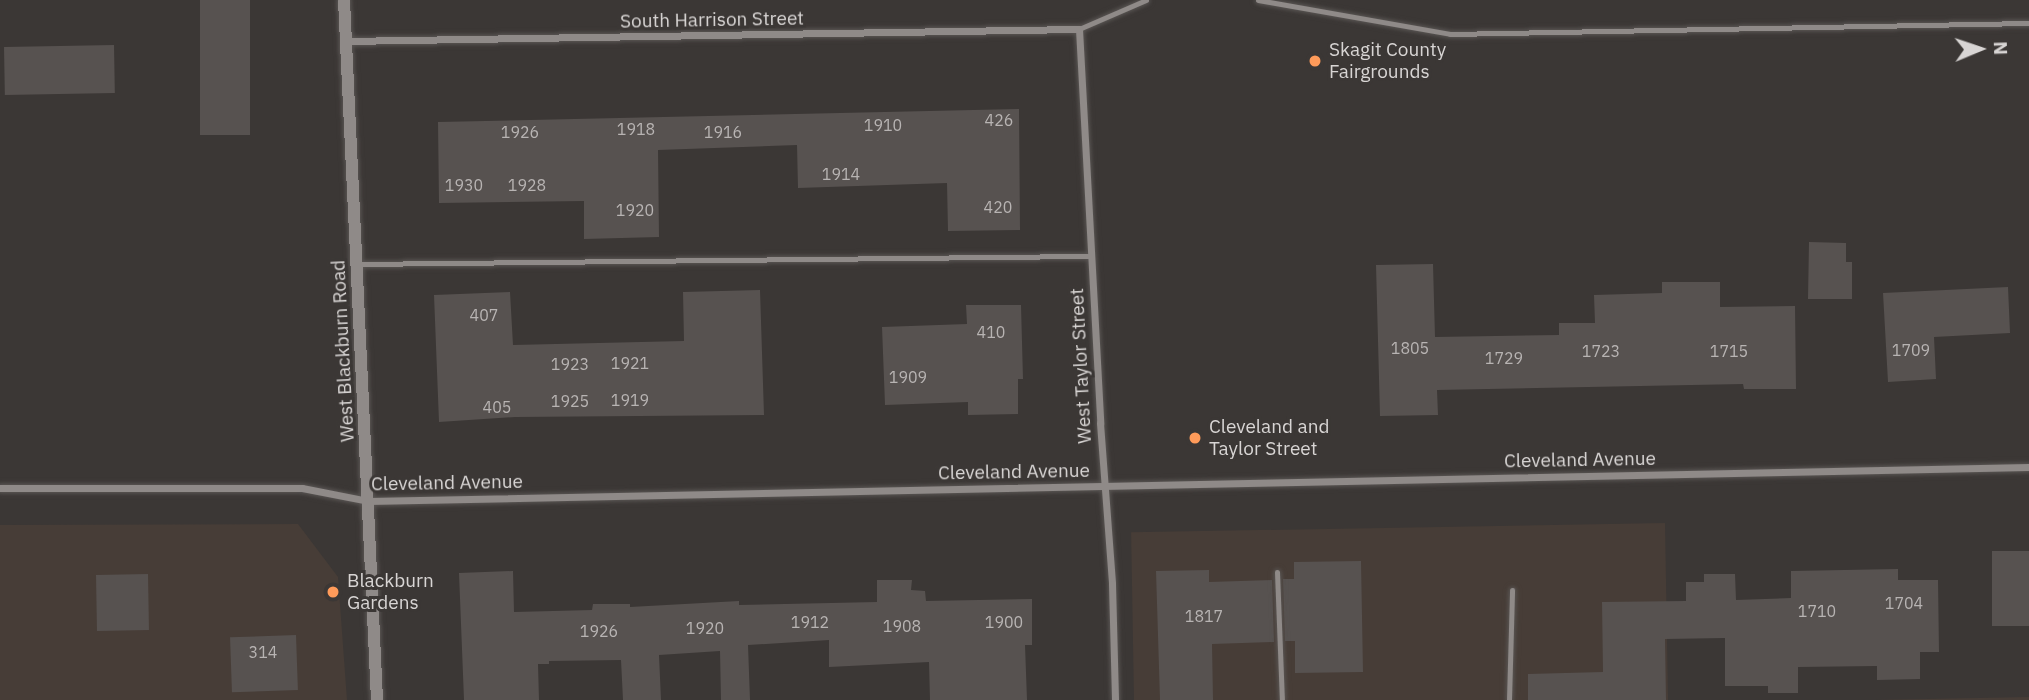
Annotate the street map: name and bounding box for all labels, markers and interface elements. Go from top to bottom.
street label: South Harrison Street [620,7,804,33]
north arrow [1945,14,2015,84]
place label: Skagit County Fairgrounds [1329,39,1446,83]
text: N [1989,41,2013,56]
marker: Skagit County Fairgrounds [1307,53,1323,69]
house number: 426 [985,110,1013,130]
house number: 1910 [864,115,902,135]
house number: 1918 [617,119,655,139]
house number: 1926 [501,122,539,142]
house number: 1916 [704,122,742,142]
house number: 1914 [822,164,860,184]
house number: 1930 [445,175,483,195]
house number: 1928 [508,175,546,195]
house number: 420 [984,197,1012,217]
house number: 1920 [616,200,654,220]
street label: West Blackburn Road [327,259,359,443]
street label: West Taylor Street [1066,288,1096,444]
house number: 407 [470,305,498,325]
house number: 410 [977,322,1005,342]
house number: 1805 [1391,338,1429,358]
house number: 1709 [1892,340,1930,360]
house number: 1723 [1582,341,1620,361]
house number: 1715 [1710,341,1748,361]
house number: 1729 [1485,348,1523,368]
house number: 1921 [611,353,649,373]
house number: 1923 [551,354,589,374]
house number: 1909 [889,367,927,387]
house number: 1919 [611,390,649,410]
house number: 1925 [551,391,589,411]
house number: 405 [483,397,511,417]
place label: Cleveland and Taylor Street [1209,416,1329,460]
marker: Cleveland and Taylor Street [1187,430,1203,446]
street label: Cleveland Avenue [1504,447,1656,473]
street label: Cleveland Avenue [938,459,1090,485]
street label: Cleveland Avenue [371,470,523,496]
place label: Blackburn Gardens [347,570,434,614]
marker: Blackburn Gardens [325,584,341,600]
house number: 1704 [1885,593,1923,613]
house number: 1710 [1798,601,1836,621]
house number: 1817 [1185,606,1223,626]
house number: 1912 [791,612,829,632]
house number: 1900 [985,612,1023,632]
house number: 1908 [883,616,921,636]
house number: 1920 [686,618,724,638]
house number: 1926 [580,621,618,641]
house number: 314 [249,642,277,662]

